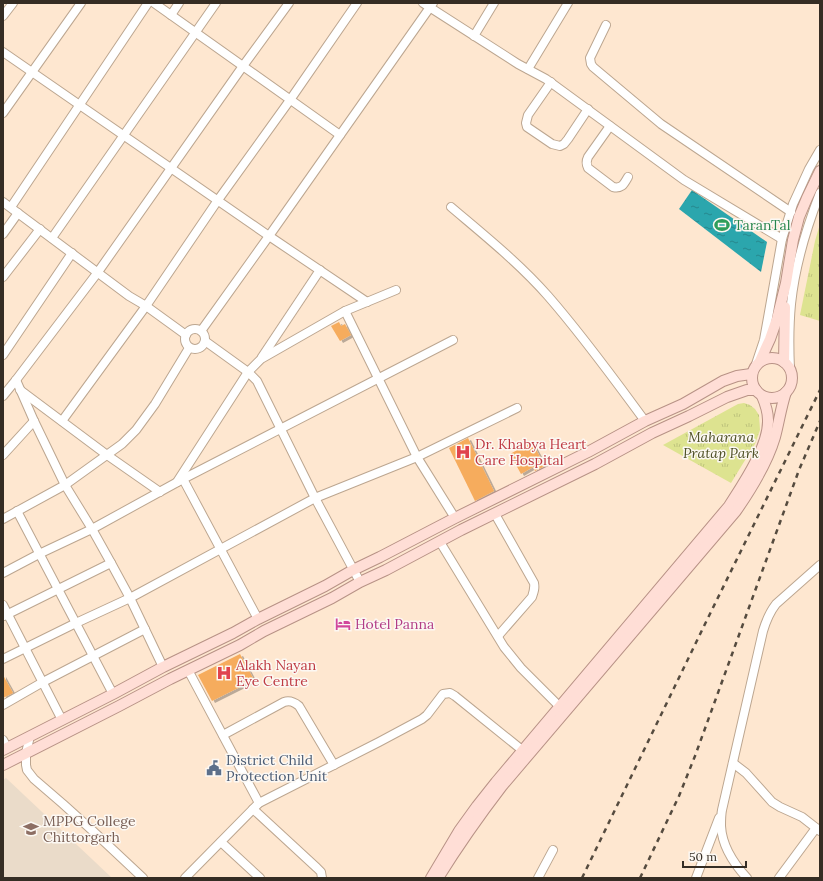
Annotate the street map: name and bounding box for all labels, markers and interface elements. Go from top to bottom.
sports icon: TaranTal [713,216,731,234]
place label: TaranTal [734,216,791,234]
park label: Maharana Pratap Park [683,428,759,462]
place label: Dr. Khabya Heart Care Hospital [475,435,587,469]
hospital icon: Dr. Khabya Heart Care Hospital [454,443,472,461]
hotel icon: Hotel Panna [334,615,352,633]
place label: Hotel Panna [355,615,434,633]
place label: Alakh Nayan Eye Centre [235,656,317,690]
hospital icon: Alakh Nayan Eye Centre [215,664,233,682]
place label: District Child Protection Unit [226,751,328,785]
public building icon: District Child Protection Unit [205,759,223,777]
place label: MPPG College Chittorgarh [43,812,136,846]
school or university icon: MPPG College Chittorgarh [22,820,40,838]
scale bar [683,843,746,869]
text: 50 m [689,849,717,864]

